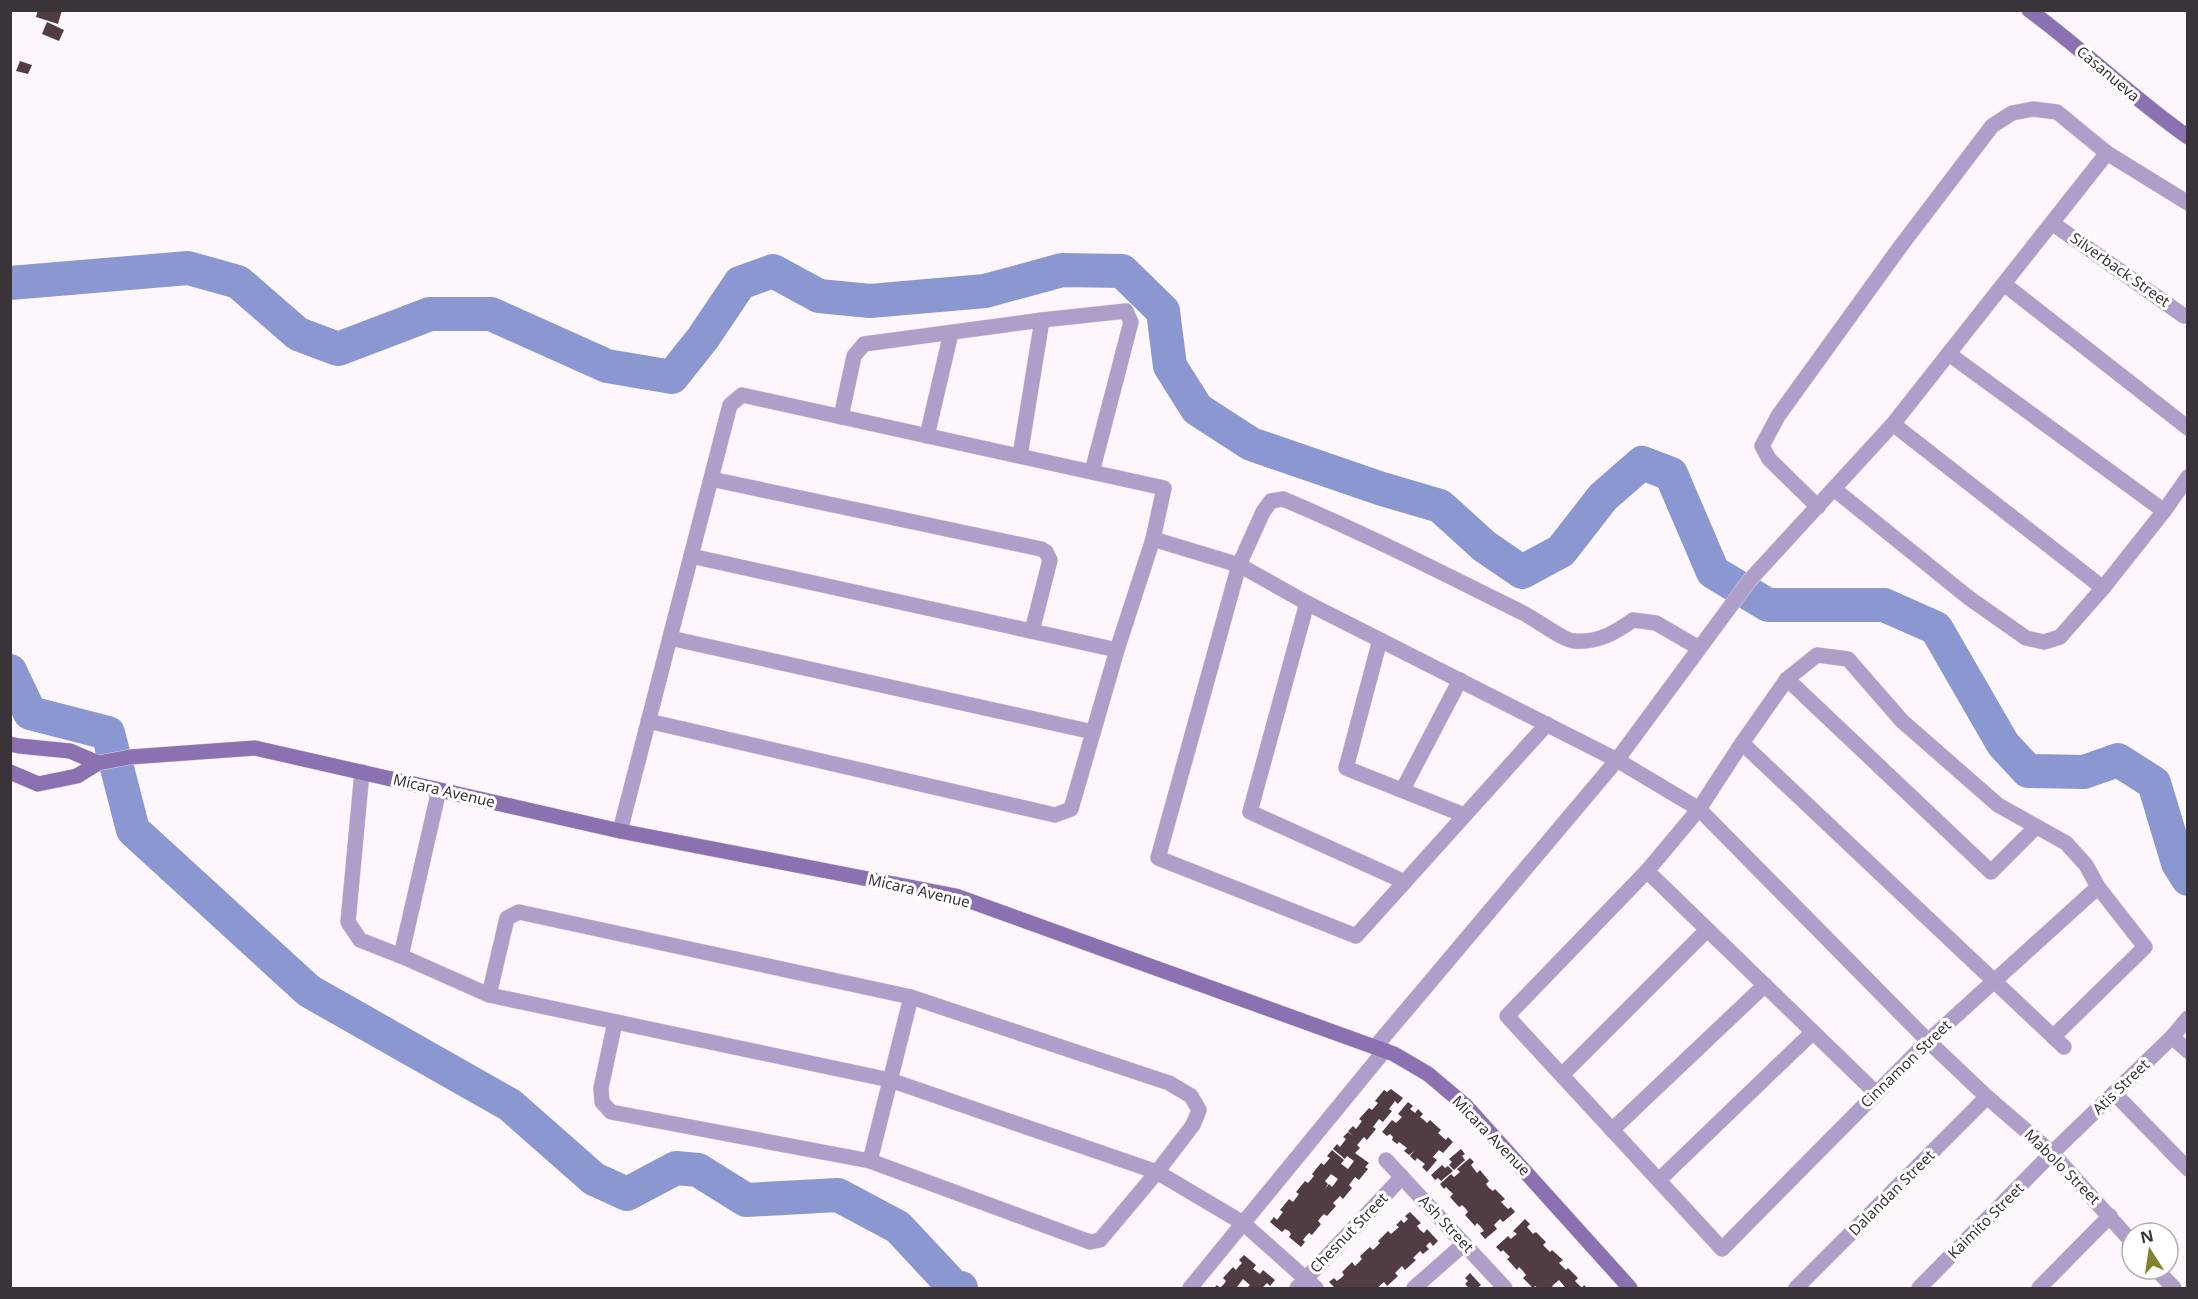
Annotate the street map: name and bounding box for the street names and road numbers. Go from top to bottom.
street label: Casanueva [2073,41,2144,105]
street label: Silverback Street [2067,227,2175,311]
street label: Micara Avenue [391,769,497,811]
street label: Micara Avenue [866,869,972,911]
street label: Cinnamon Street [1856,1015,1955,1112]
street label: Atis Street [2088,1054,2154,1118]
street label: Micara Avenue [1448,1091,1535,1180]
street label: Mabolo Street [2021,1124,2105,1209]
street label: Dalandan Street [1844,1145,1939,1240]
street label: Kaimito Street [1943,1178,2028,1263]
street label: Chesnut Street [1305,1187,1392,1277]
street label: Ash Street [1415,1190,1479,1257]

